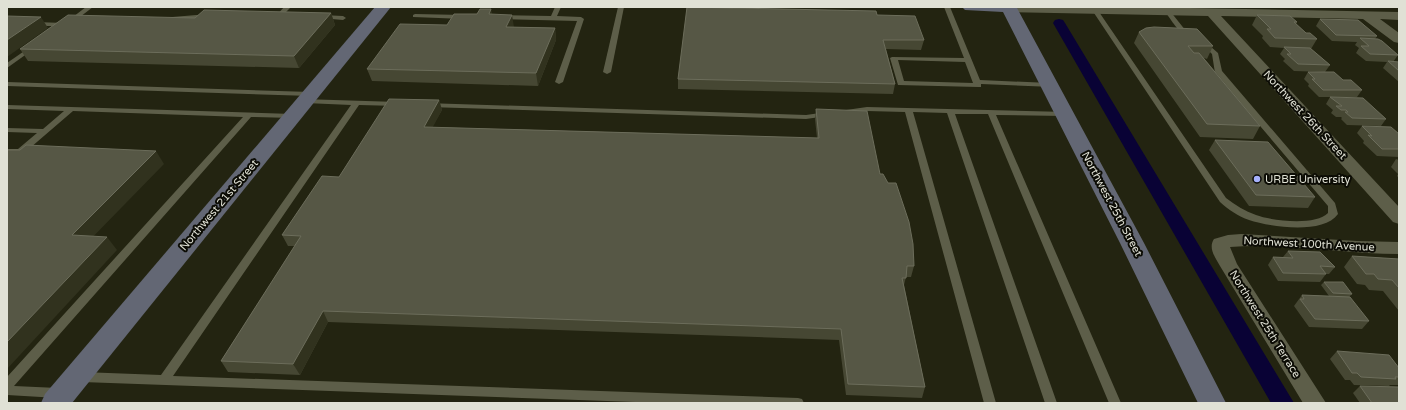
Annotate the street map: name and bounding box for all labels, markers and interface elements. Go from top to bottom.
street label: Northwest 26th Street [1260,68,1350,162]
street label: Northwest 25th Street [1079,149,1145,259]
street label: Northwest 21st Street [177,157,261,253]
place label: URBE University [1265,173,1351,186]
marker: URBE University [1252,174,1262,184]
street label: Northwest 100th Avenue [1243,234,1375,254]
street label: Northwest 25th Terrace [1227,268,1303,380]

